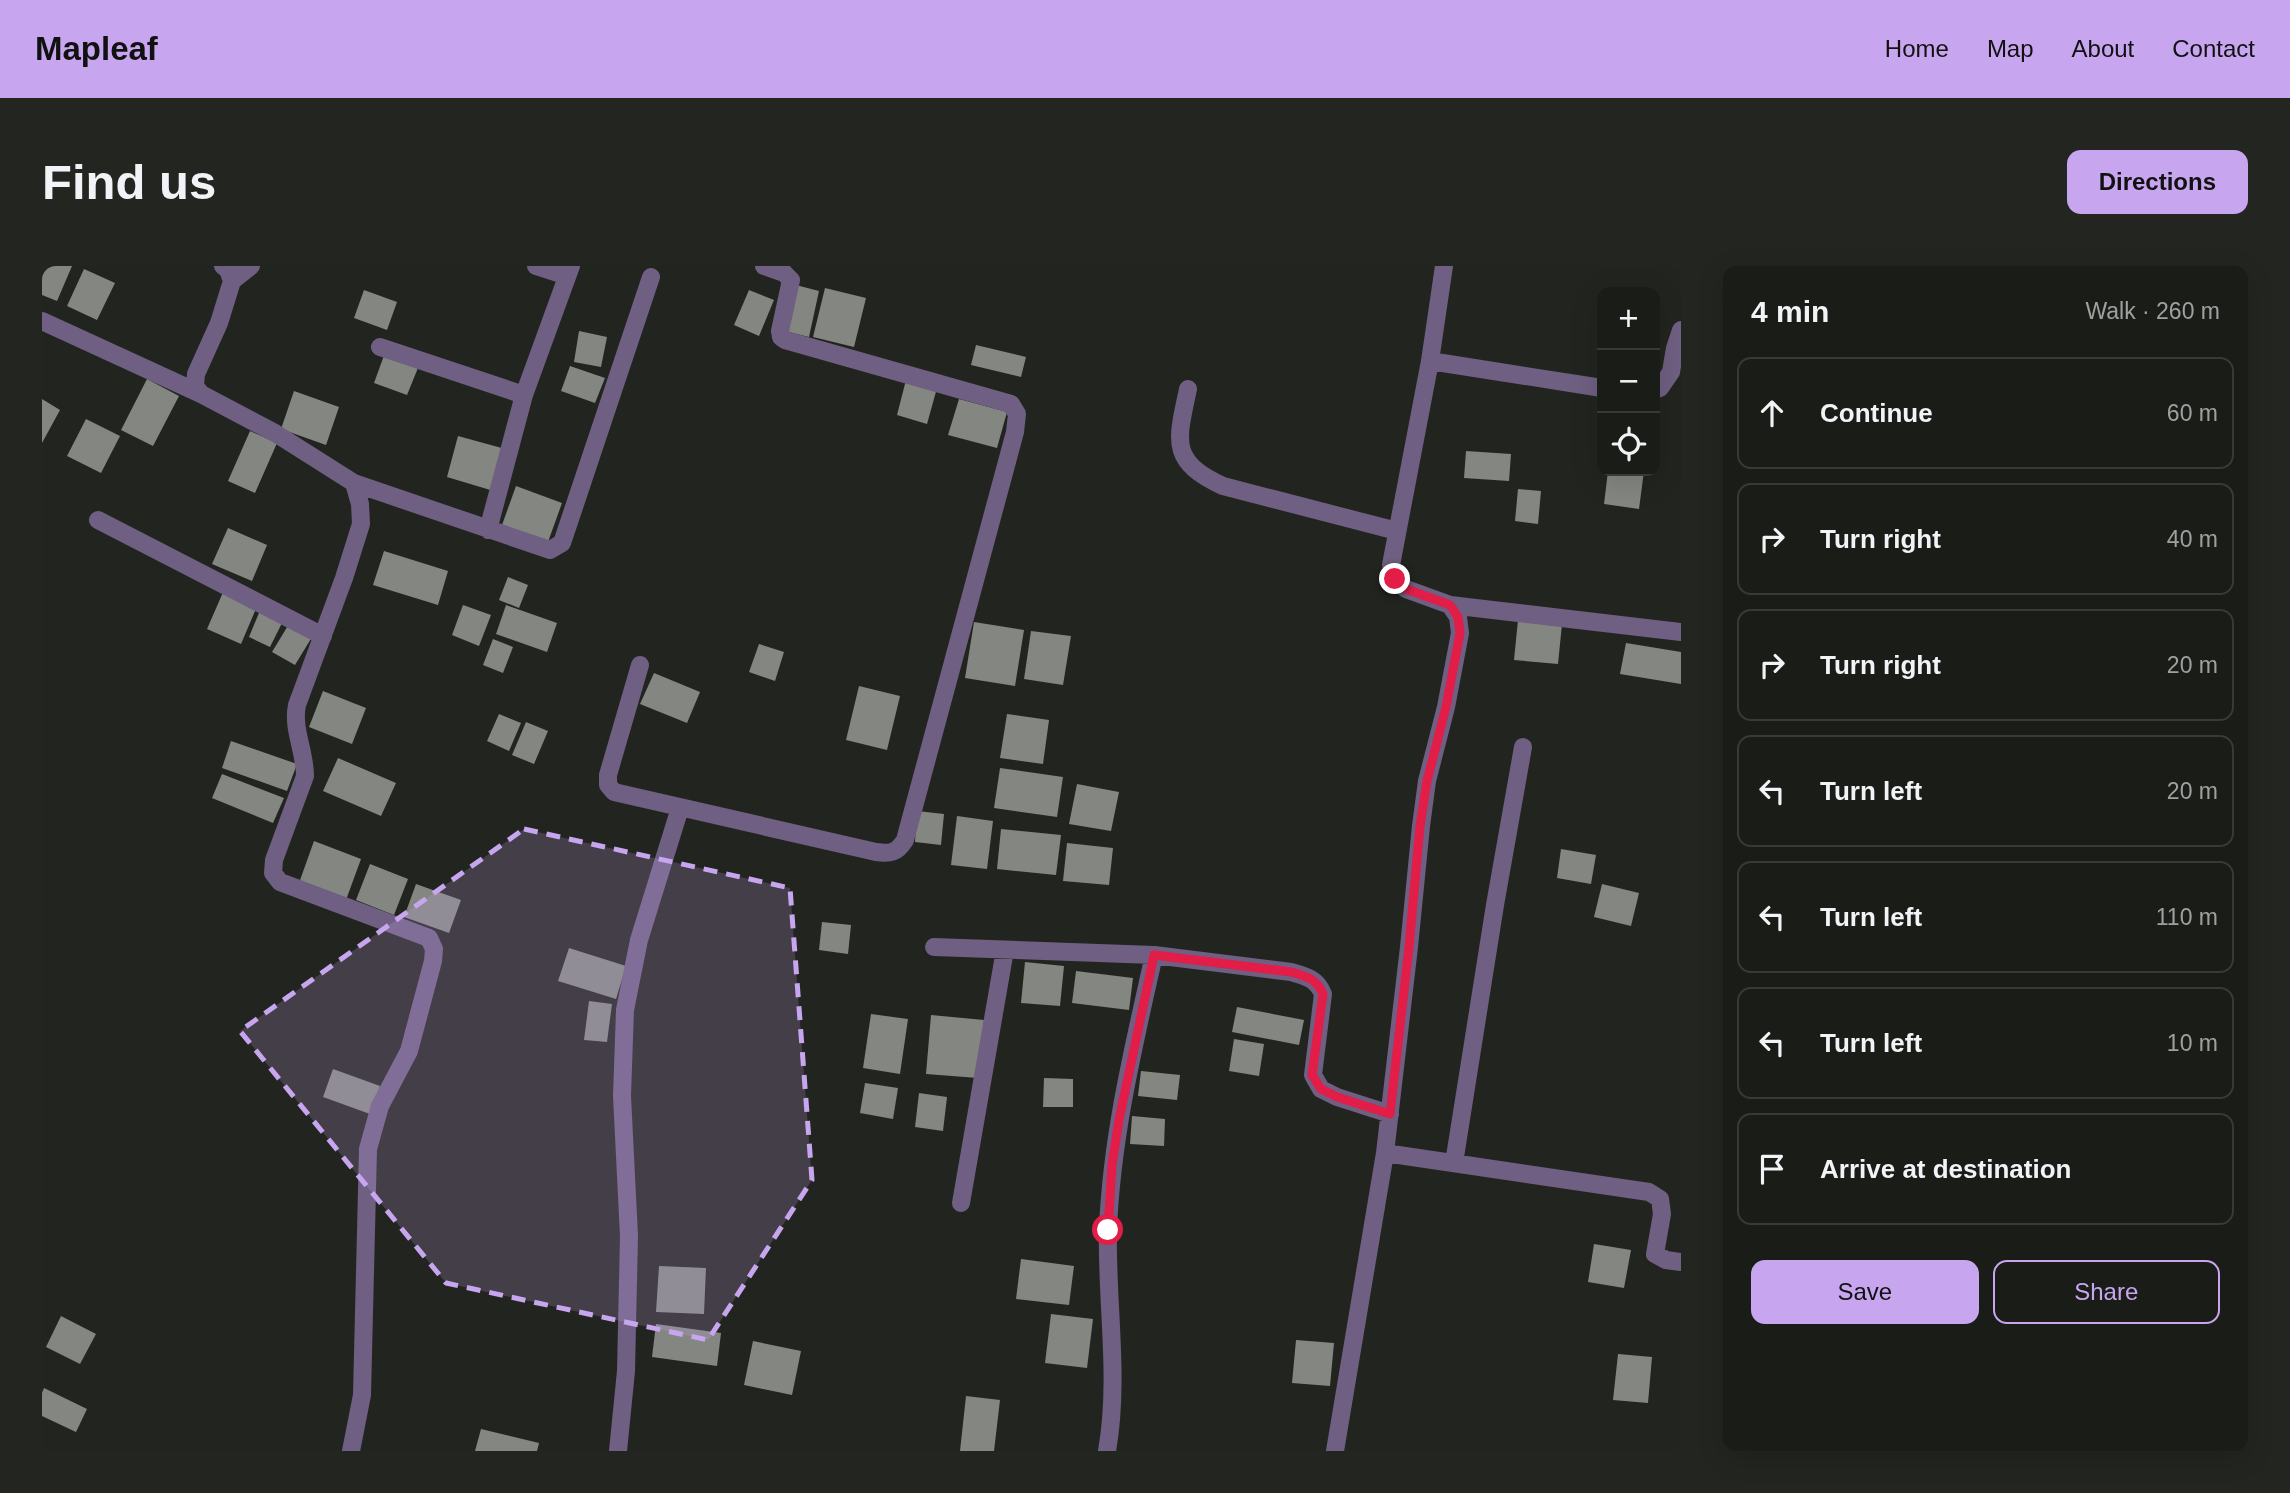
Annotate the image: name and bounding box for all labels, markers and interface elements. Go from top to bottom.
text: Mapleaf [35,30,158,67]
text: Home [1885,35,1949,62]
text: Map [1987,35,2034,62]
text: About [2072,35,2134,62]
text: Contact [2172,35,2255,62]
button: Directions [2067,150,2248,214]
text: Find us [42,155,216,209]
map controls [1597,287,1660,476]
button: + [1597,287,1660,350]
text: 4 min [1751,295,1829,328]
text: Walk · 260 m [2085,298,2220,324]
button: − [1597,350,1660,413]
icon: ahead [1753,394,1791,432]
text: Continue [1820,398,1933,428]
text: 60 m [2167,400,2218,426]
button: locate [1597,413,1660,476]
icon: right [1753,520,1791,558]
text: Turn right [1820,524,1941,554]
text: 40 m [2167,526,2218,552]
route end [1379,563,1410,594]
icon: right [1753,646,1791,684]
text: Turn right [1820,650,1941,680]
text: 20 m [2167,652,2218,678]
icon: left [1753,772,1791,810]
text: Turn left [1820,776,1922,806]
text: 20 m [2167,778,2218,804]
icon: left [1753,898,1791,936]
text: Turn left [1820,902,1922,932]
text: 110 m [2156,904,2218,930]
icon: left [1753,1024,1791,1062]
text: Turn left [1820,1028,1922,1058]
text: 10 m [2167,1030,2218,1056]
icon: arrive [1753,1150,1791,1188]
text: Arrive at destination [1820,1154,2071,1184]
route start [1092,1214,1123,1245]
button: Save [1751,1260,1979,1324]
button: Share [1993,1260,2220,1324]

